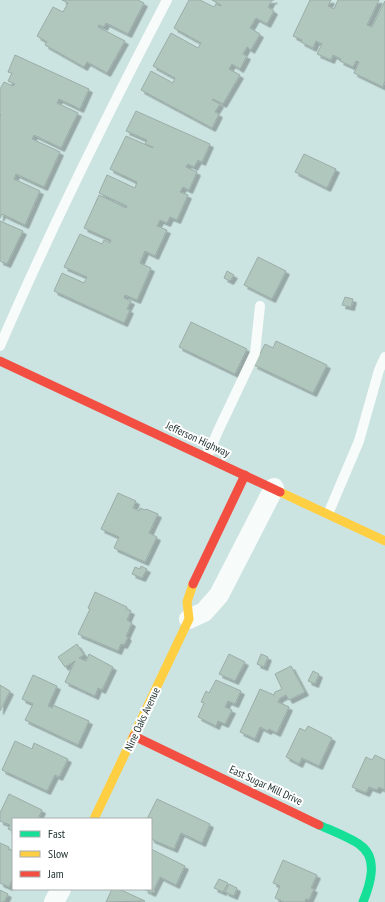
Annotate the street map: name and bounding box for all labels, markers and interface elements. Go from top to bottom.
street label: Jefferson Highway [163,418,233,460]
street label: Nine Oaks Avenue [121,685,163,753]
street label: East Sugar Mill Drive [227,762,305,808]
legend [12,818,152,890]
text: Fast [48,826,66,841]
text: Slow [48,846,69,861]
text: Jam [47,866,64,881]

